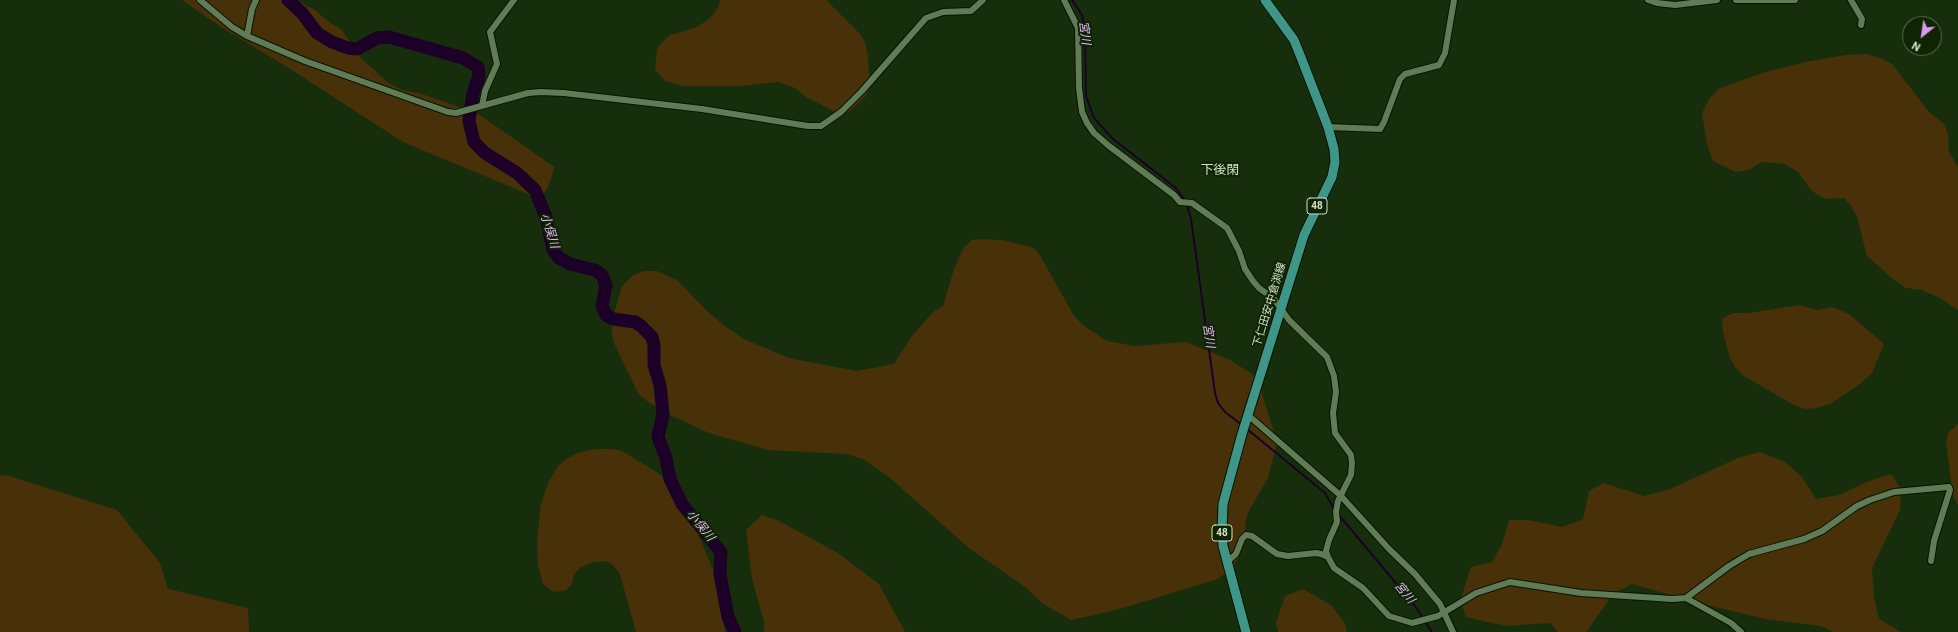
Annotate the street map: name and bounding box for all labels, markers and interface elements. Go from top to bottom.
north arrow [1902,16,1942,56]
water label: 宮川 [1075,20,1093,46]
text: N [1910,38,1923,54]
district label: 下後閑 [1201,163,1239,179]
road number: 48 [1307,198,1327,214]
water label: 小俣川 [537,212,561,250]
street label: 下仁田安中倉渕線 [1251,261,1289,349]
water label: 宮川 [1199,323,1217,349]
water label: 小俣川 [683,507,717,545]
road number: 48 [1212,525,1232,541]
water label: 宮川 [1391,579,1417,607]

